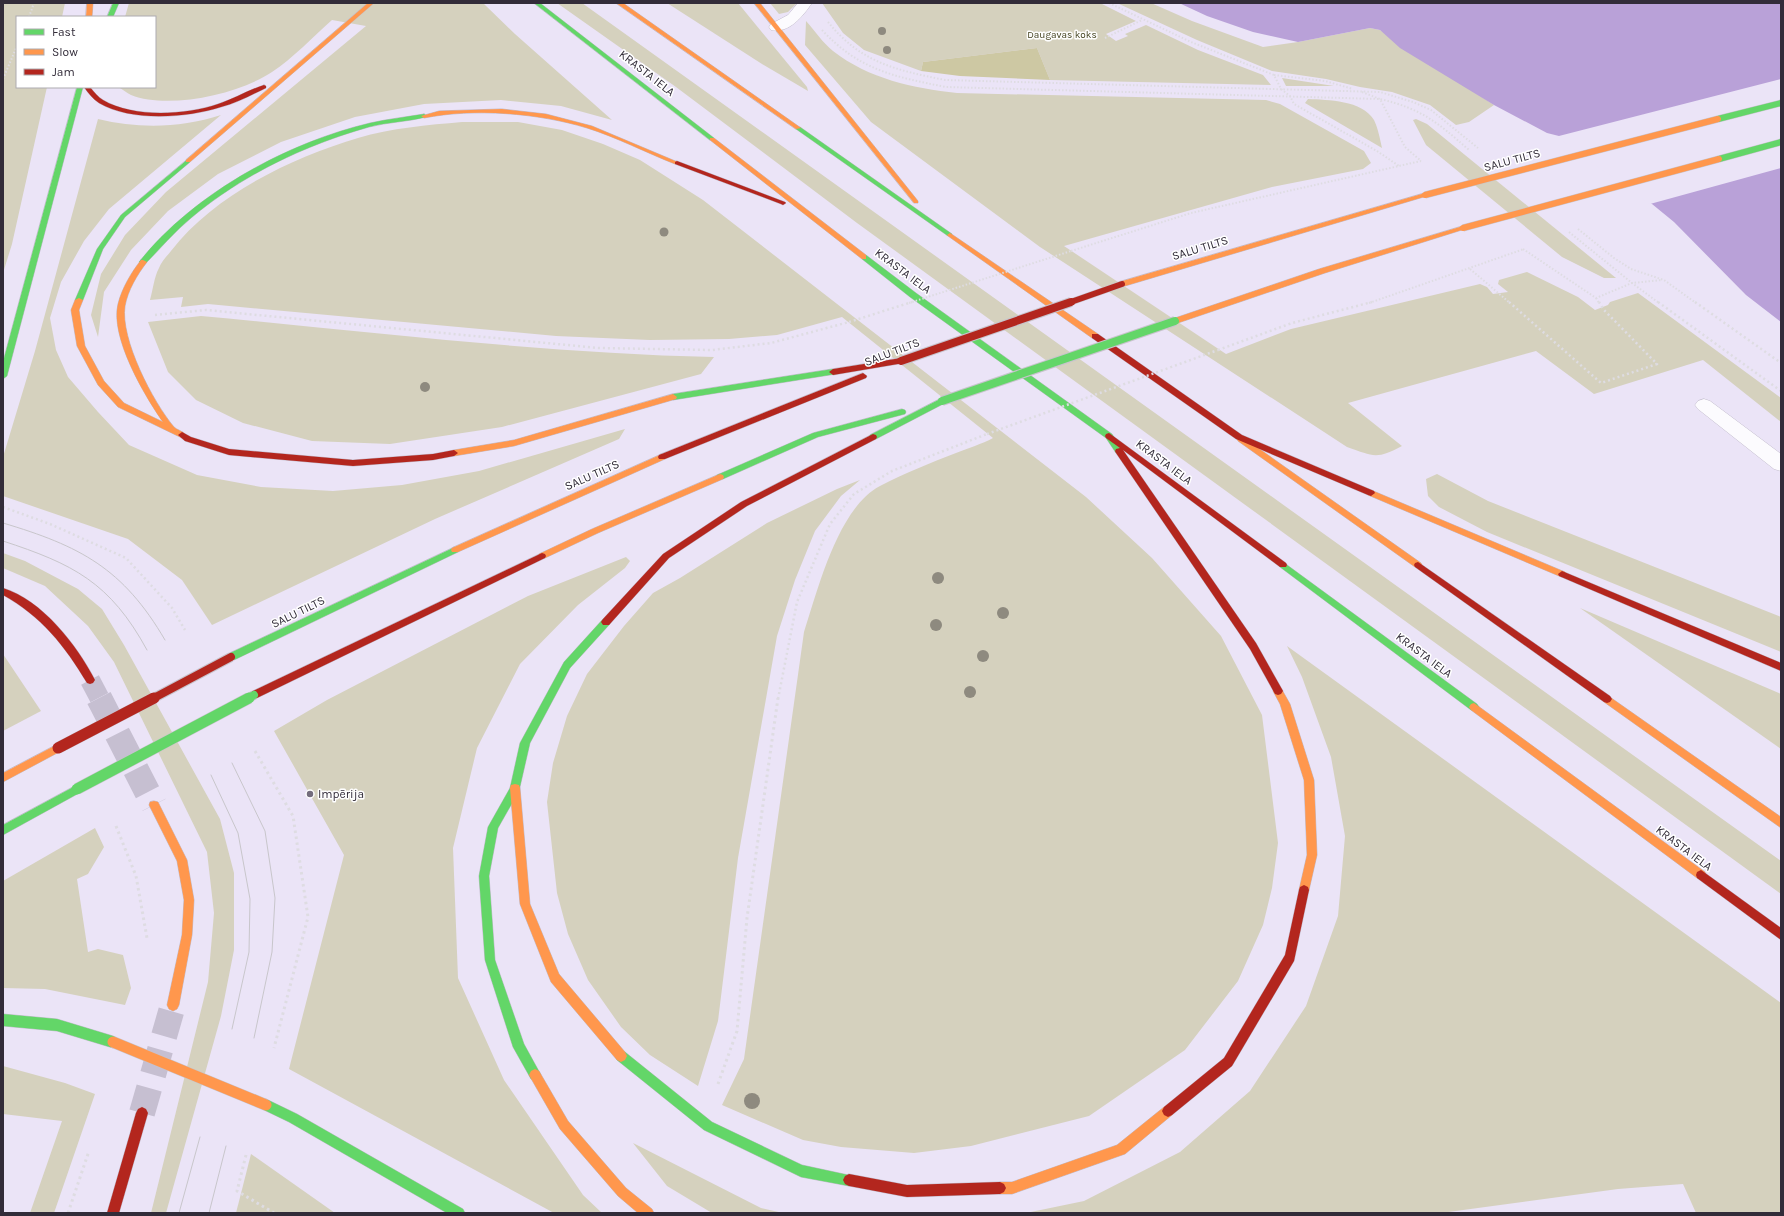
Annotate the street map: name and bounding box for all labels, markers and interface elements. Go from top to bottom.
legend [16,16,156,88]
text: Fast [52,25,76,39]
park label: Daugavas koks [1027,29,1097,41]
text: Slow [52,45,78,59]
street label: KRASTA IELA [616,47,678,99]
text: Jam [52,65,75,79]
street label: SALU TILTS [1482,146,1542,174]
street label: SALU TILTS [1170,233,1230,263]
street label: KRASTA IELA [872,245,934,297]
street label: SALU TILTS [862,335,922,369]
street label: KRASTA IELA [1133,436,1195,488]
street label: SALU TILTS [563,457,621,493]
street label: SALU TILTS [269,593,327,631]
street label: KRASTA IELA [1393,629,1455,681]
place label: Impērija [318,787,364,801]
marker: Impērija [305,789,315,799]
street label: KRASTA IELA [1653,822,1715,874]

